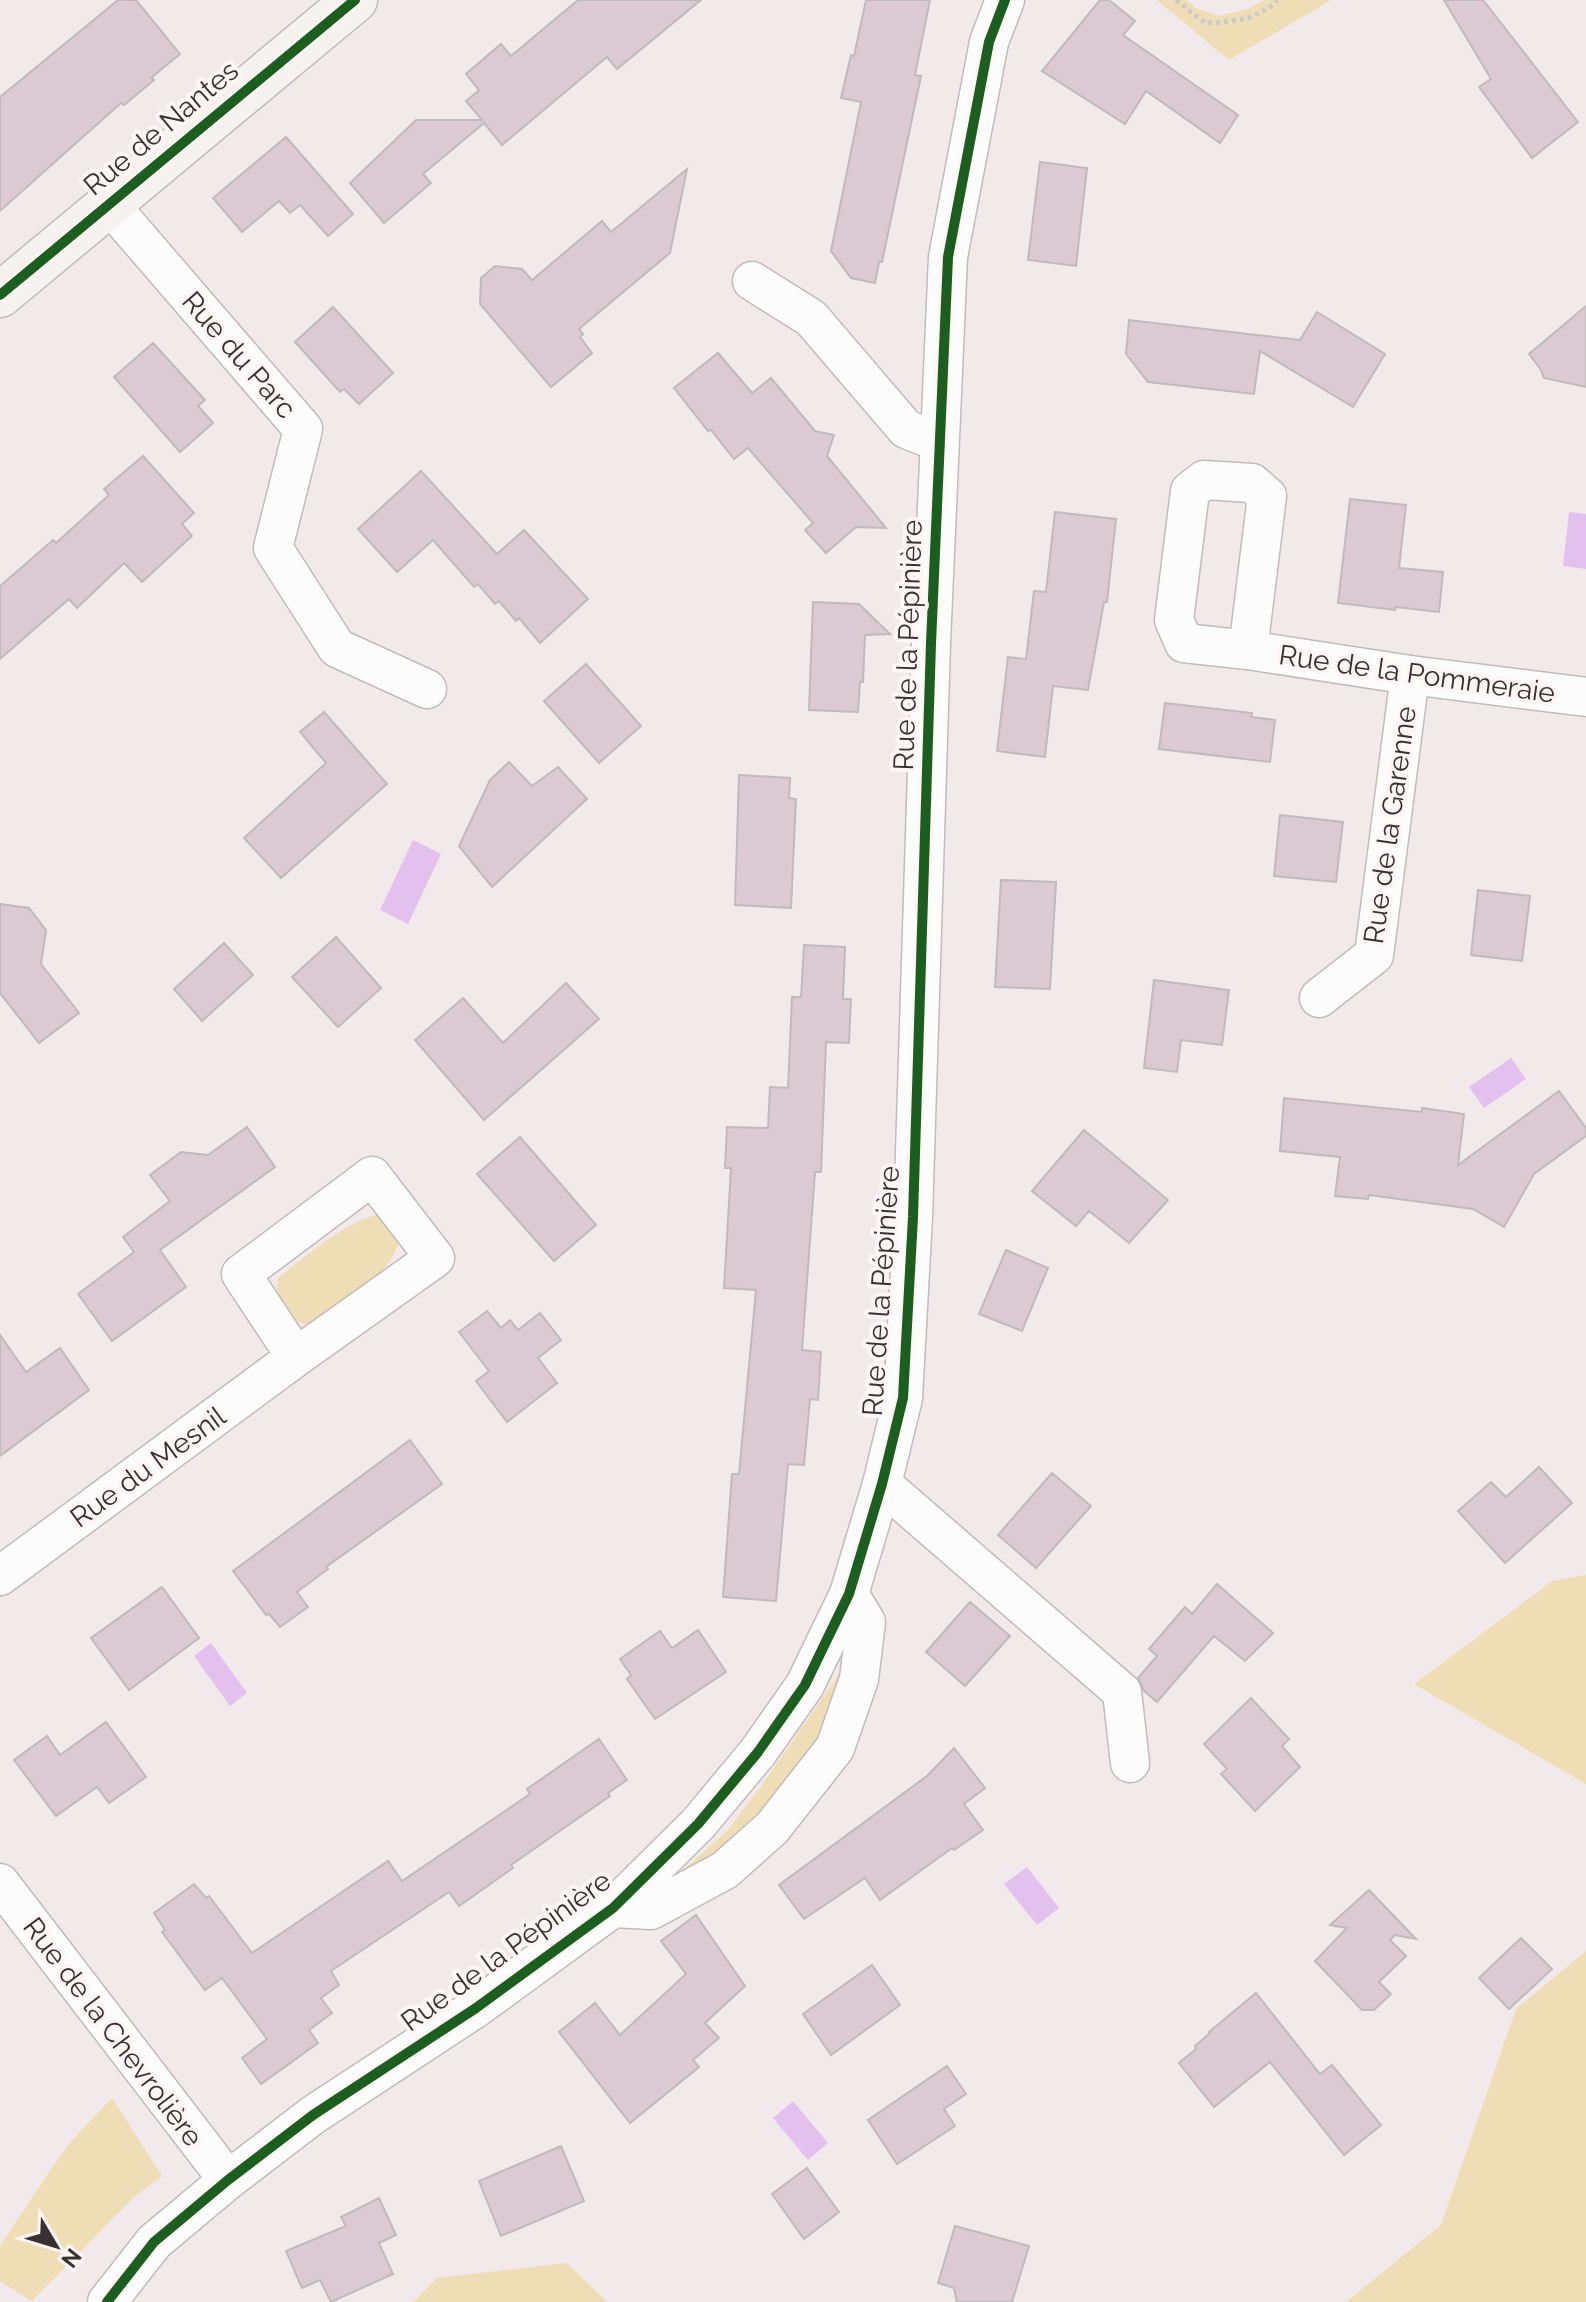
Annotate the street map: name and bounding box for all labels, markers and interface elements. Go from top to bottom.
street label: Rue de Nantes [77,54,245,202]
street label: Rue du Parc [175,285,303,425]
street label: Rue de la Pépinière [887,519,929,771]
street label: Rue de la Pommeraie [1277,638,1557,710]
street label: Rue de la Garenne [1357,704,1423,946]
street label: Rue de la Pépinière [856,1165,906,1417]
street label: Rue du Mesnil [64,1399,232,1534]
street label: Rue de la Pépinière [395,1864,617,2038]
street label: Rue de la Chevrolière [16,1911,210,2153]
north arrow [16,2206,96,2286]
text: N [56,2244,87,2273]

